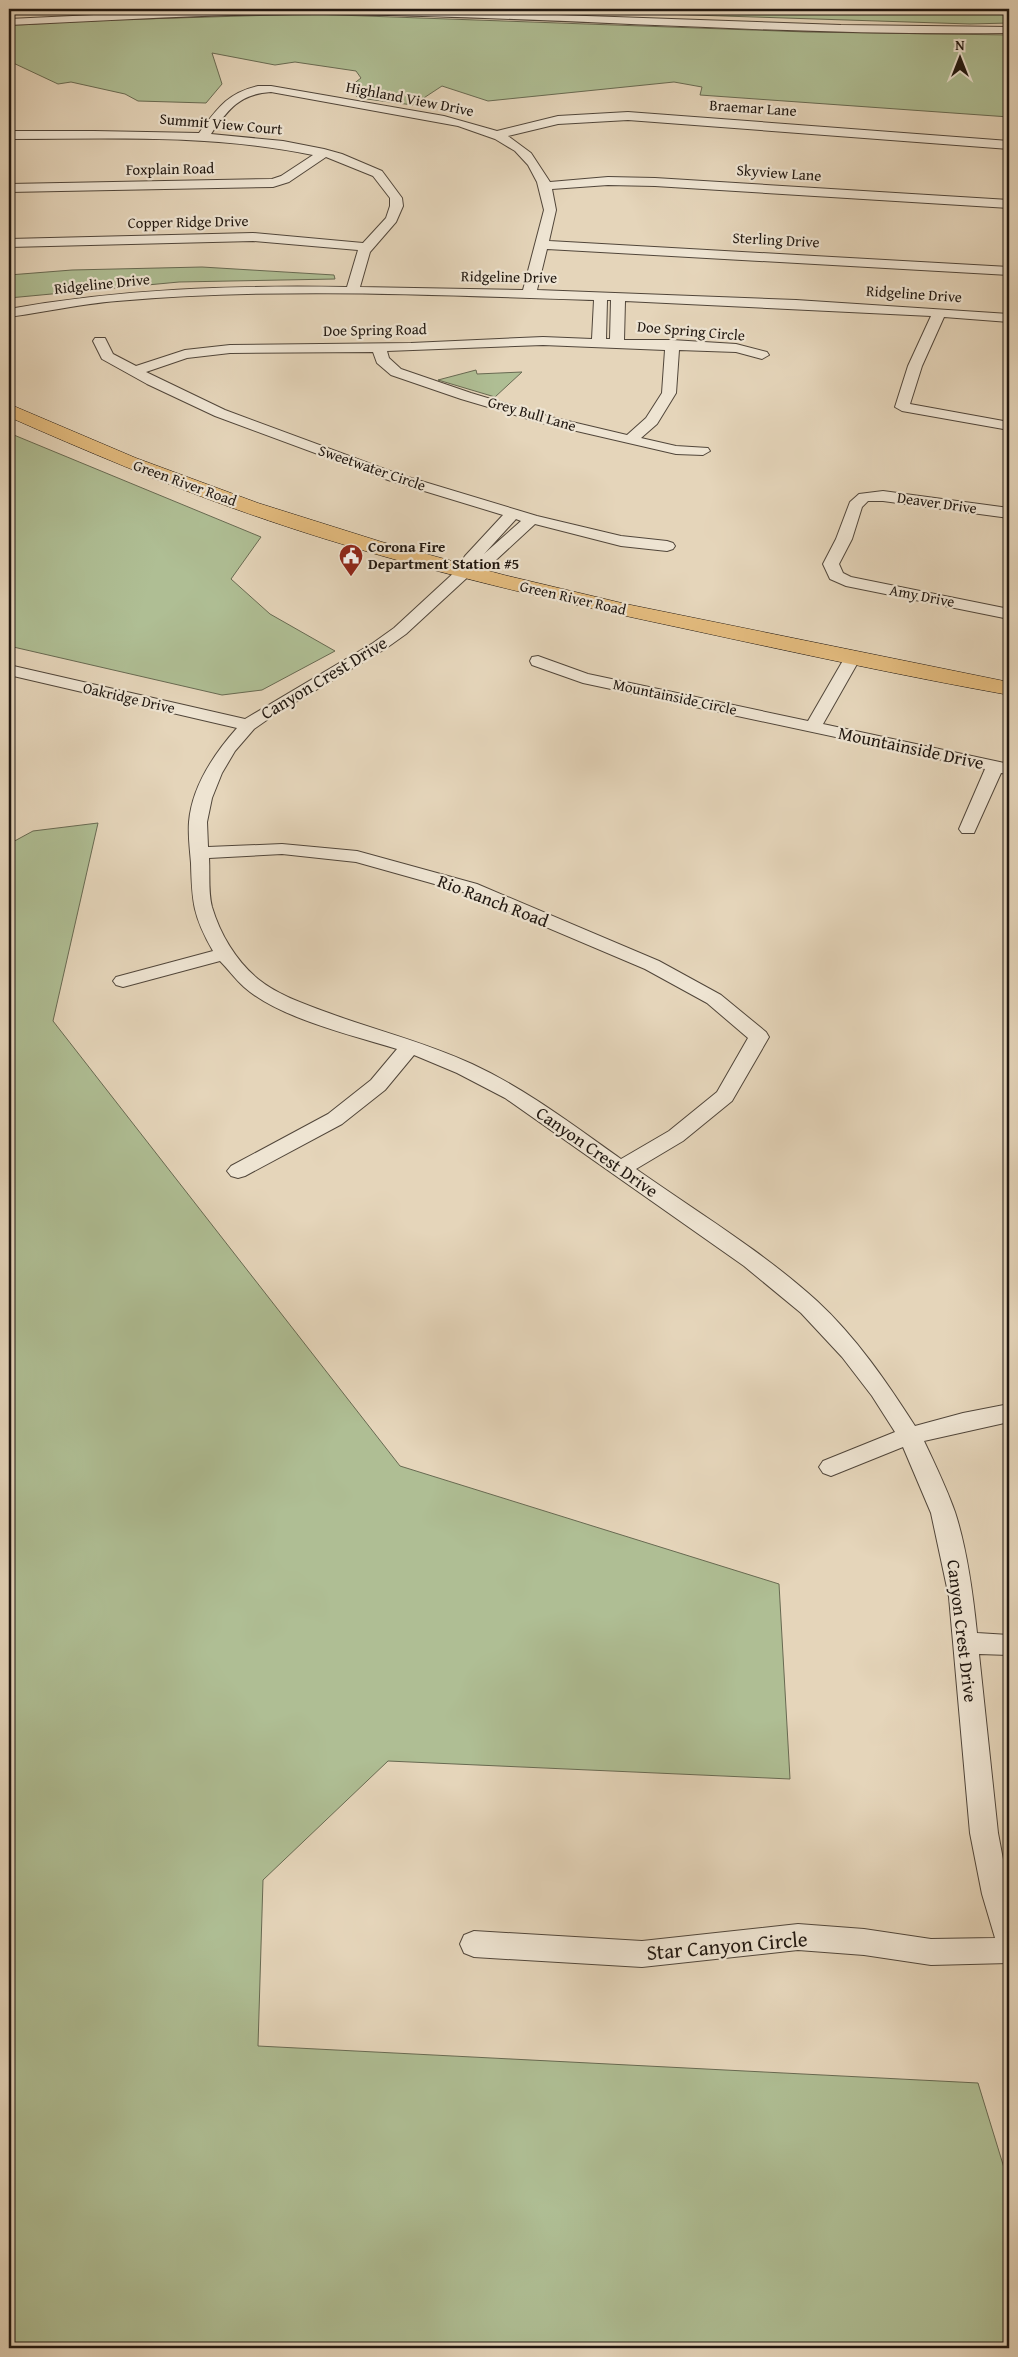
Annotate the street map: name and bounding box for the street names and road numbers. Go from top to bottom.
street label: Highland View Drive [344,76,476,121]
street label: Braemar Lane [709,94,797,121]
street label: Summit View Court [159,108,284,139]
street label: Foxplain Road [126,157,214,180]
street label: Skyview Lane [736,159,822,186]
street label: Copper Ridge Drive [127,210,249,233]
street label: Sterling Drive [732,227,820,252]
street label: Ridgeline Drive [461,265,557,288]
street label: Ridgeline Drive [53,268,151,299]
street label: Ridgeline Drive [865,280,963,307]
street label: Doe Spring Circle [636,315,746,346]
street label: Doe Spring Road [323,318,427,341]
street label: Grey Bull Lane [486,391,579,436]
street label: Sweetwater Circle [316,439,429,496]
street label: Green River Road [131,454,240,511]
street label: Deaver Drive [896,487,978,518]
street label: Green River Road [518,575,628,620]
street label: Amy Drive [888,579,956,612]
street label: Canyon Crest Drive [255,629,392,726]
street label: Mountainside Circle [611,673,739,720]
street label: Oakridge Drive [81,677,177,718]
street label: Mountainside Drive [836,719,987,776]
street label: Rio Ranch Road [434,867,553,934]
street label: Canyon Crest Drive [531,1099,664,1204]
street label: Canyon Crest Drive [940,1558,985,1704]
street label: Star Canyon Circle [645,1923,809,1968]

